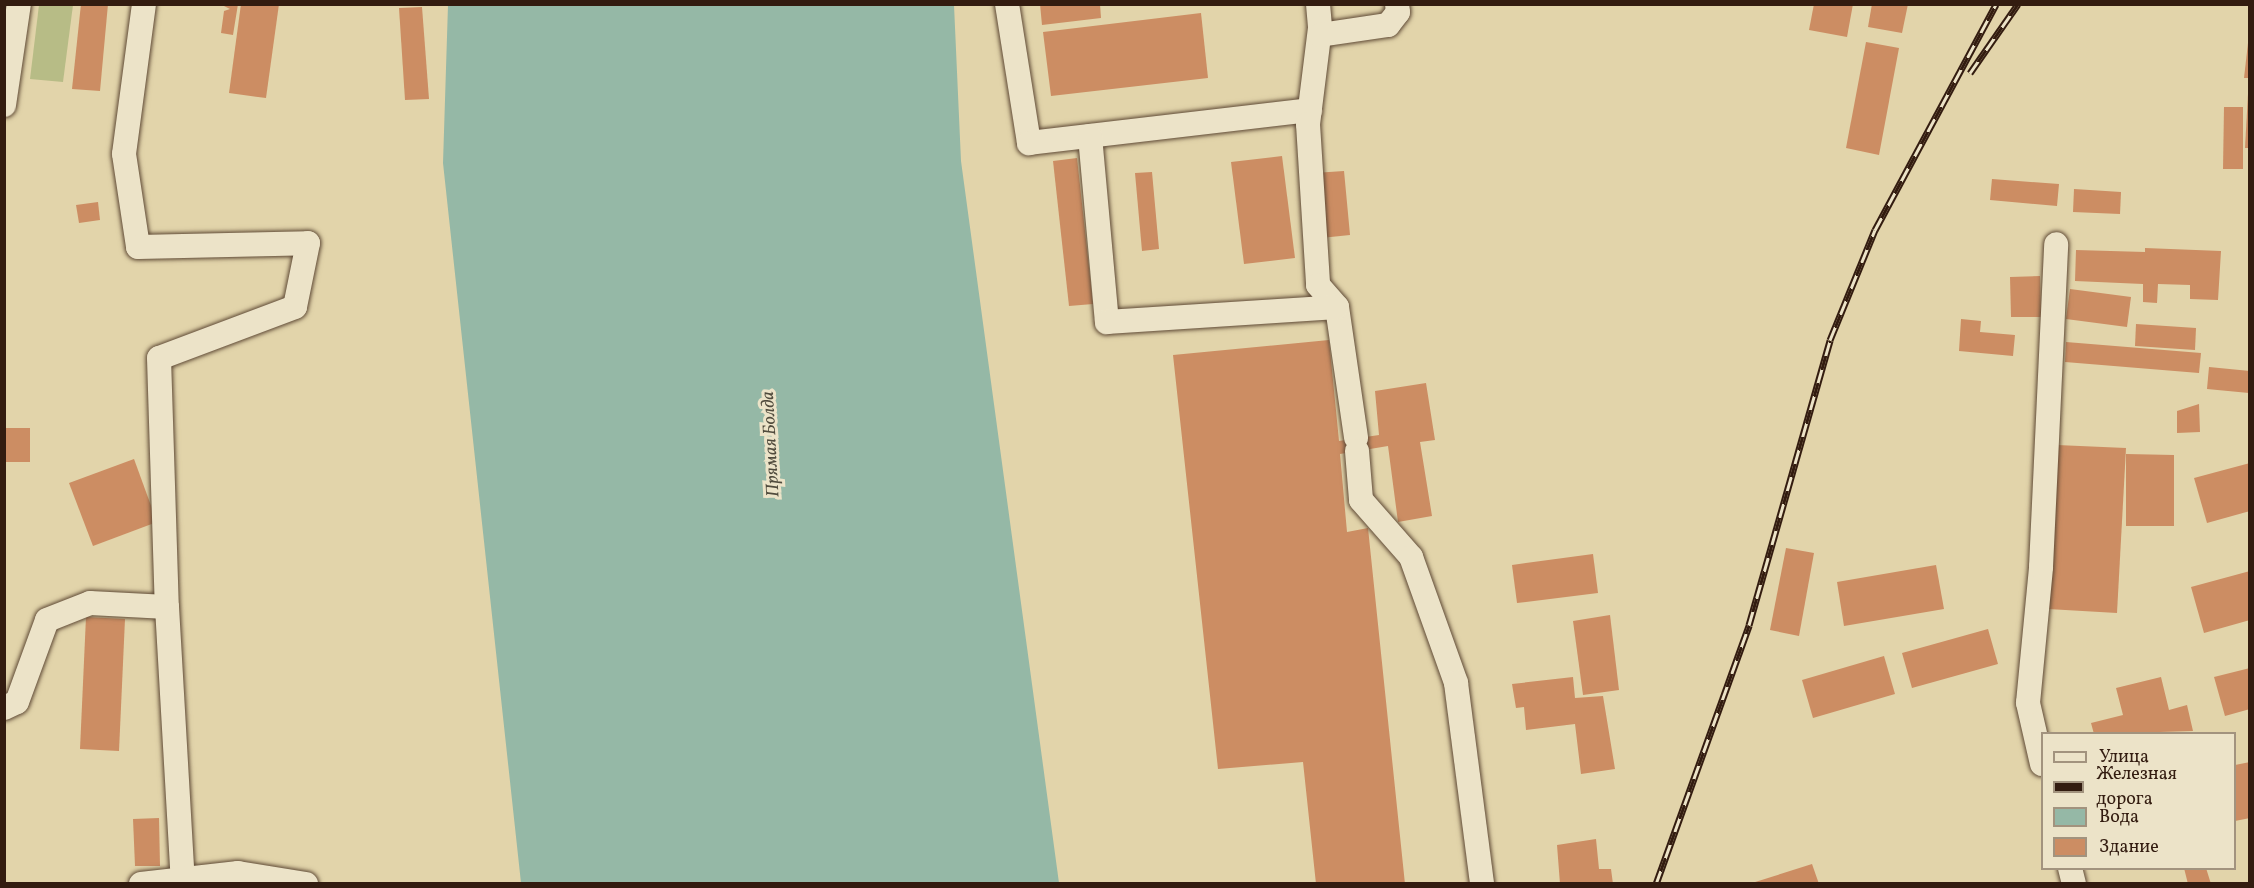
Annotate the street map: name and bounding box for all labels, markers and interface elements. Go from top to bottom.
water label: Прямая Болда [758,391,786,497]
legend [2041,732,2236,870]
text: Улица [2099,745,2149,770]
text: Железная дорога [2096,762,2177,812]
text: Вода [2099,805,2139,830]
text: Здание [2099,835,2159,860]

